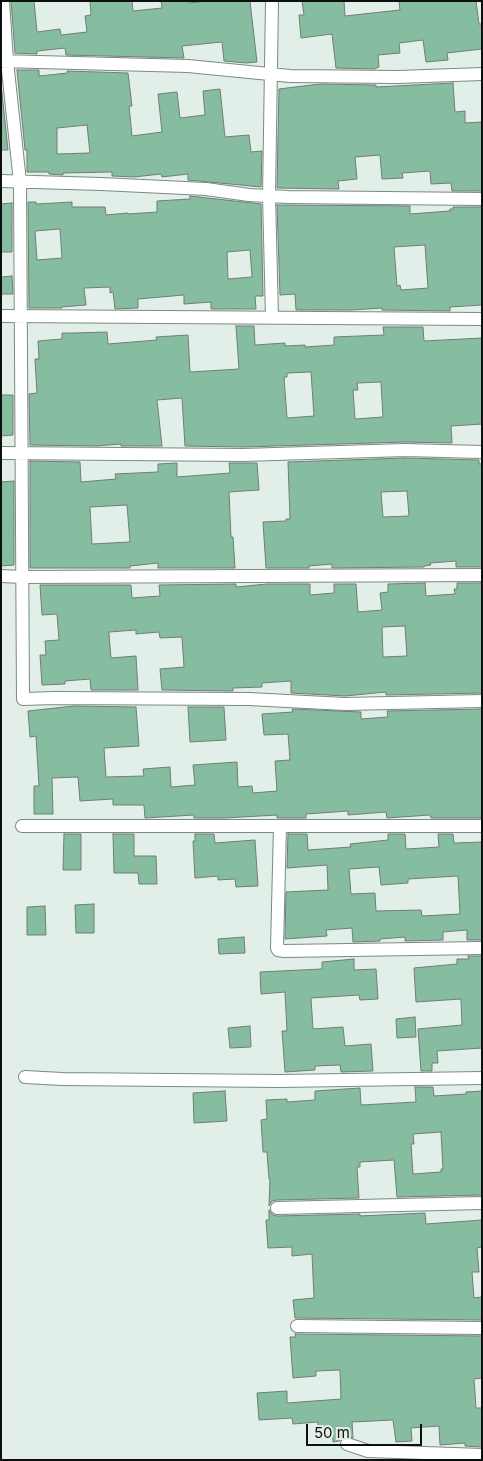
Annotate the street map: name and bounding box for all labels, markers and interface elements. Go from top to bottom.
scale bar [308,1414,424,1446]
text: 50 m [314,1423,350,1442]

